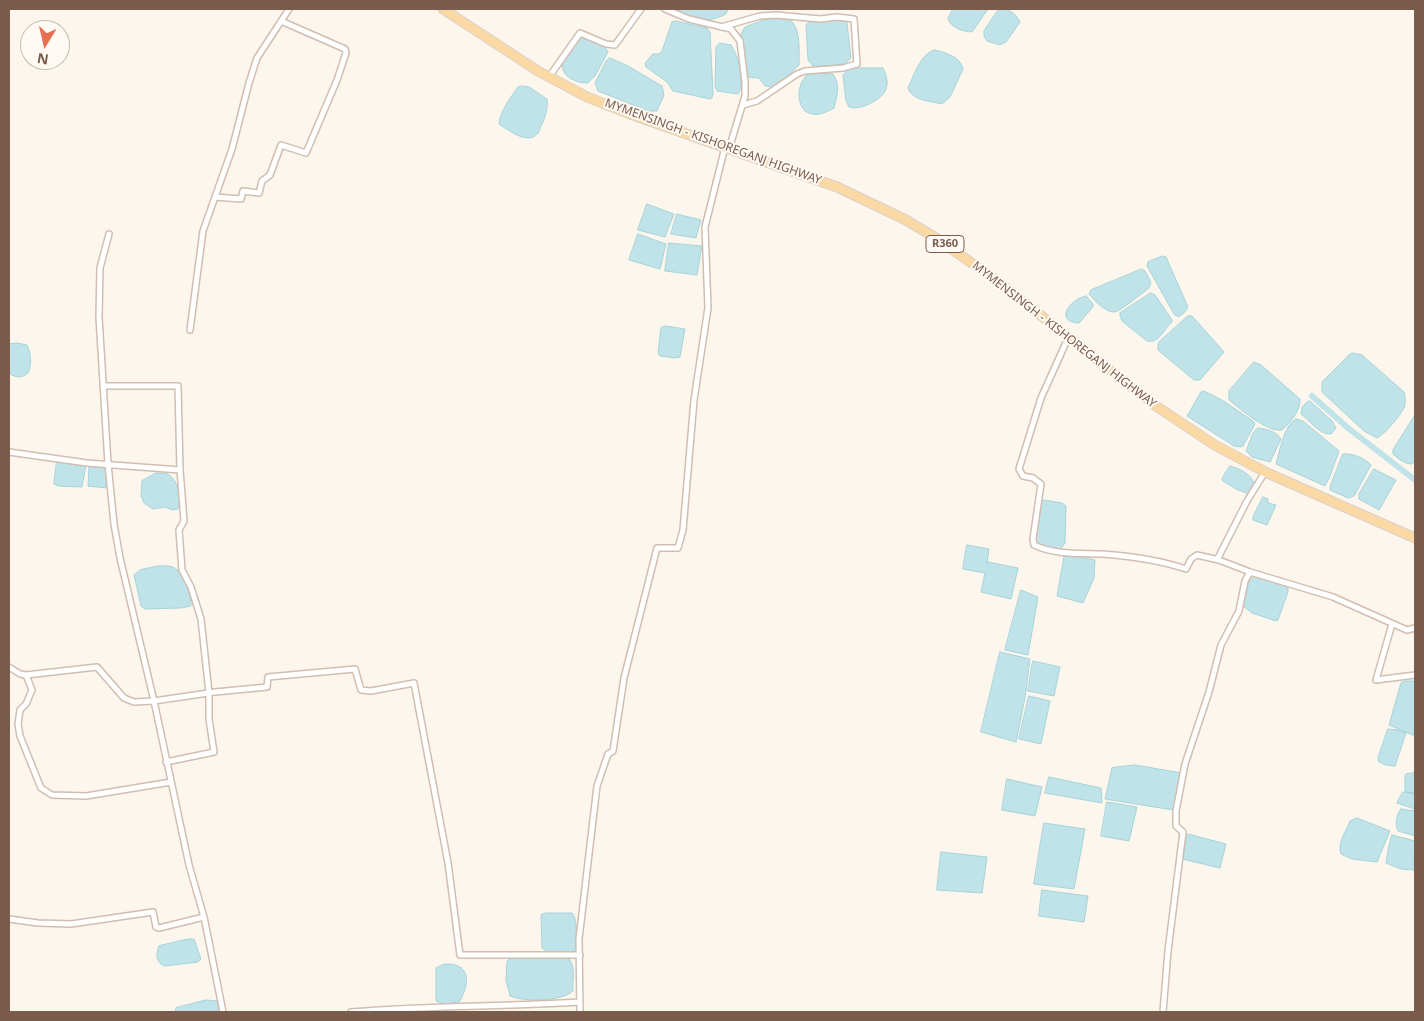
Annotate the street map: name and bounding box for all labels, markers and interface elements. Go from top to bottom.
north arrow [20,20,70,70]
text: N [36,49,50,70]
street label: MYMENSINGH - KISHOREGANJ HIGHWAY [603,96,823,188]
road number: R360 [926,235,964,252]
street label: MYMENSINGH - KISHOREGANJ HIGHWAY [969,259,1159,411]

